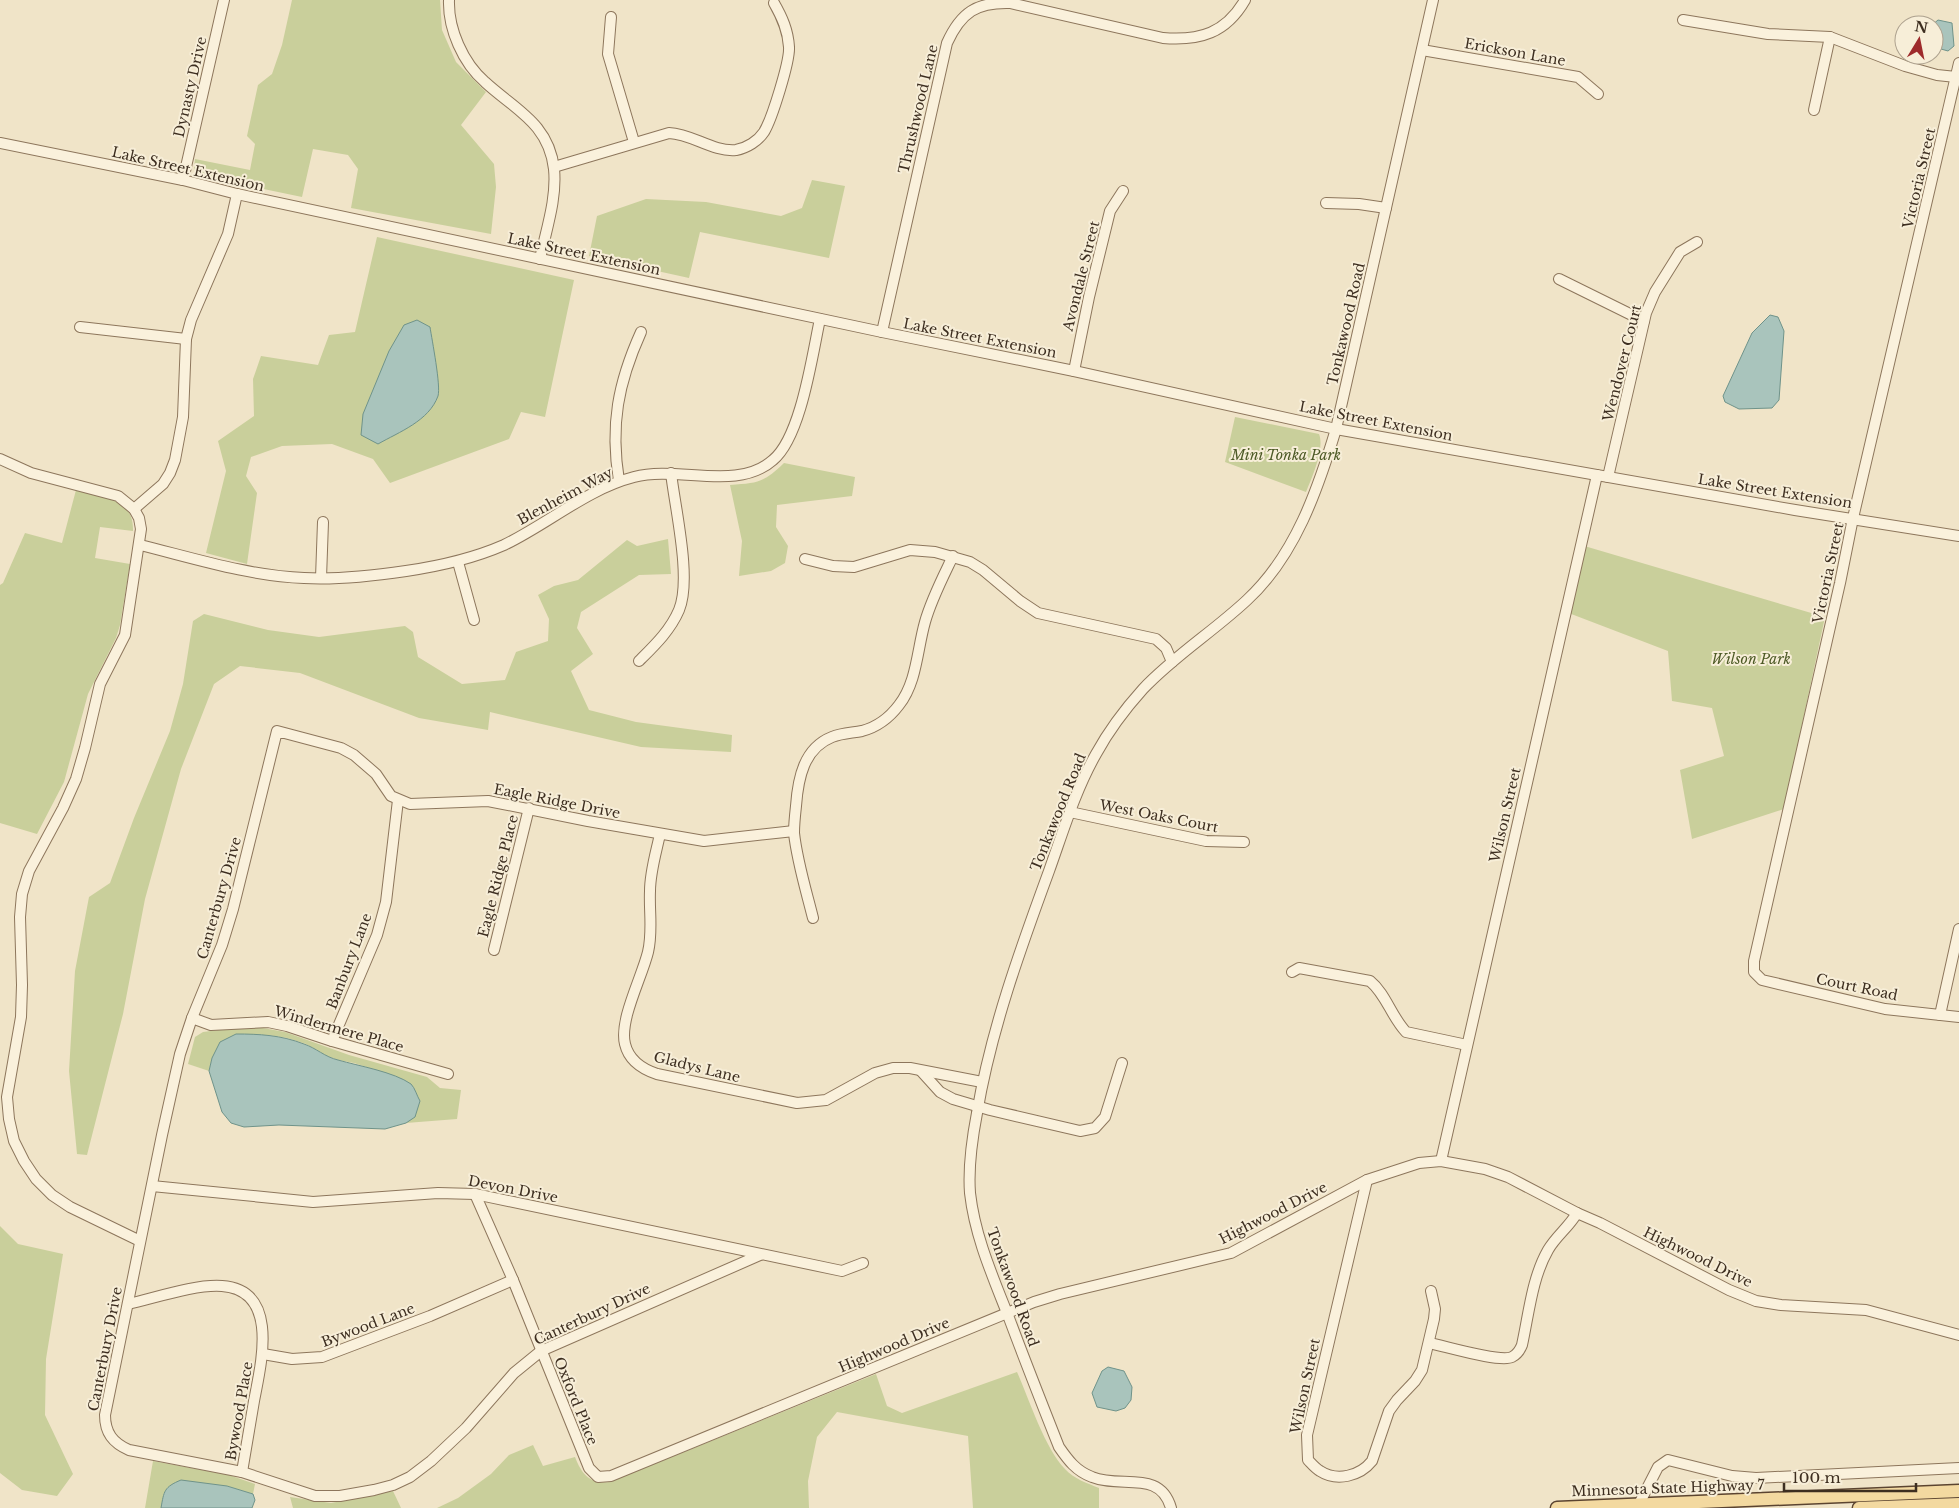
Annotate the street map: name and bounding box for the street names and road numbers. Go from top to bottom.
street label: Erickson Lane [1463,34,1567,70]
street label: Dynasty Drive [170,35,210,139]
street label: Thrushwood Lane [894,43,942,175]
street label: Victoria Street [1898,125,1939,231]
street label: Lake Street Extension [110,143,266,195]
street label: Avondale Street [1058,218,1104,334]
street label: Lake Street Extension [506,229,662,279]
street label: Tonkawood Road [1323,260,1369,387]
street label: Wendover Court [1599,302,1645,424]
street label: Lake Street Extension [902,314,1059,362]
street label: Lake Street Extension [1298,397,1455,445]
street label: Blenheim Way [514,463,616,529]
street label: Lake Street Extension [1697,470,1854,512]
street label: Victoria Street [1808,520,1848,626]
street label: Tonkawood Road [1026,750,1090,873]
street label: Wilson Street [1485,765,1525,865]
street label: Eagle Ridge Drive [492,780,622,822]
street label: West Oaks Court [1097,795,1221,836]
street label: Eagle Ridge Place [474,813,522,939]
street label: Canterbury Drive [193,835,245,961]
street label: Banbury Lane [322,910,376,1012]
street label: Court Road [1815,970,1900,1005]
street label: Windermere Place [271,1002,406,1056]
street label: Gladys Lane [652,1048,742,1086]
street label: Devon Drive [466,1171,560,1207]
street label: Highwood Drive [1216,1178,1330,1248]
street label: Highwood Drive [1641,1223,1755,1291]
street label: Tonkawood Road [983,1225,1043,1349]
street label: Canterbury Drive [531,1279,653,1349]
street label: Canterbury Drive [84,1285,126,1413]
street label: Bywood Lane [319,1299,417,1351]
street label: Highwood Drive [836,1313,952,1377]
street label: Wilson Street [1286,1336,1324,1436]
street label: Oxford Place [550,1354,602,1448]
street label: Bywood Place [221,1360,257,1462]
street label: Minnesota State Highway 7 [1571,1476,1766,1500]

